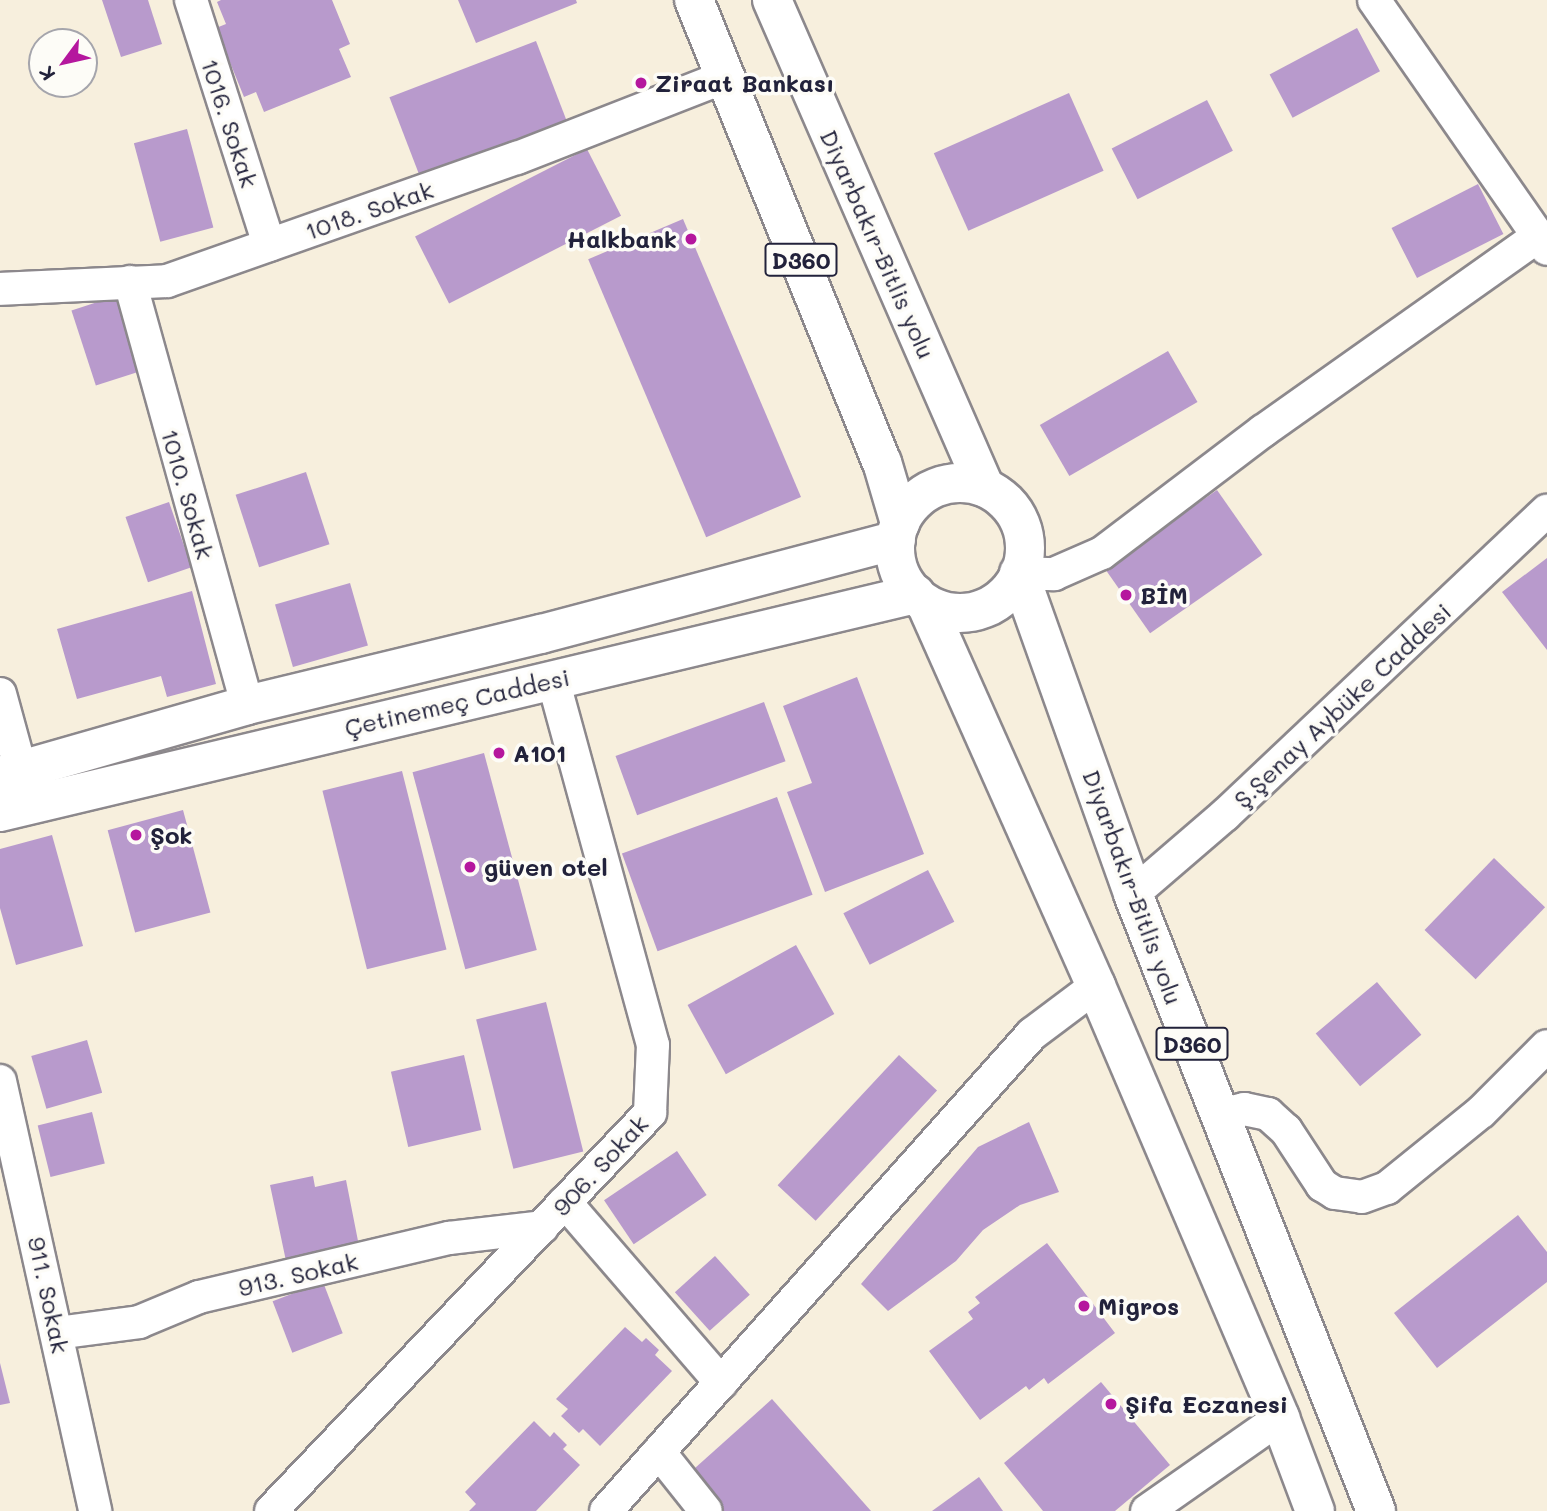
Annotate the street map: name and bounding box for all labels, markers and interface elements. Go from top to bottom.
north arrow [28,28,98,98]
street label: 1016. Sokak [196,55,264,191]
text: K [33,62,61,86]
place label: Ziraat Bankası [655,69,834,97]
marker: Ziraat Bankası [633,75,649,91]
street label: Diyarbakır-Bitlis yolu [815,125,941,363]
street label: 1018. Sokak [301,175,437,245]
place label: Halkbank [567,225,677,253]
marker: Halkbank [683,231,699,247]
road number: D360 [764,241,838,280]
street label: 1010. Sokak [156,426,220,562]
place label: BİM [1140,581,1188,609]
marker: BİM [1118,587,1134,603]
street label: Ş.Şenay Aybüke Caddesi [1227,597,1457,813]
street label: Çetinemeç Caddesi [342,662,572,742]
place label: A101 [513,739,566,767]
marker: A101 [491,745,507,761]
street label: Diyarbakır-Bitlis yolu [1077,766,1189,1008]
place label: Şok [150,821,193,849]
marker: Şok [128,827,144,843]
place label: güven otel [484,853,608,881]
marker: güven otel [462,859,478,875]
road number: D360 [1155,1024,1229,1064]
street label: 906. Sokak [546,1109,654,1221]
street label: 911. Sokak [23,1234,75,1356]
street label: 913. Sokak [235,1246,361,1302]
place label: Migros [1098,1292,1179,1320]
marker: Migros [1076,1298,1092,1314]
place label: Şifa Eczanesi [1125,1390,1288,1418]
marker: Şifa Eczanesi [1103,1396,1119,1412]

